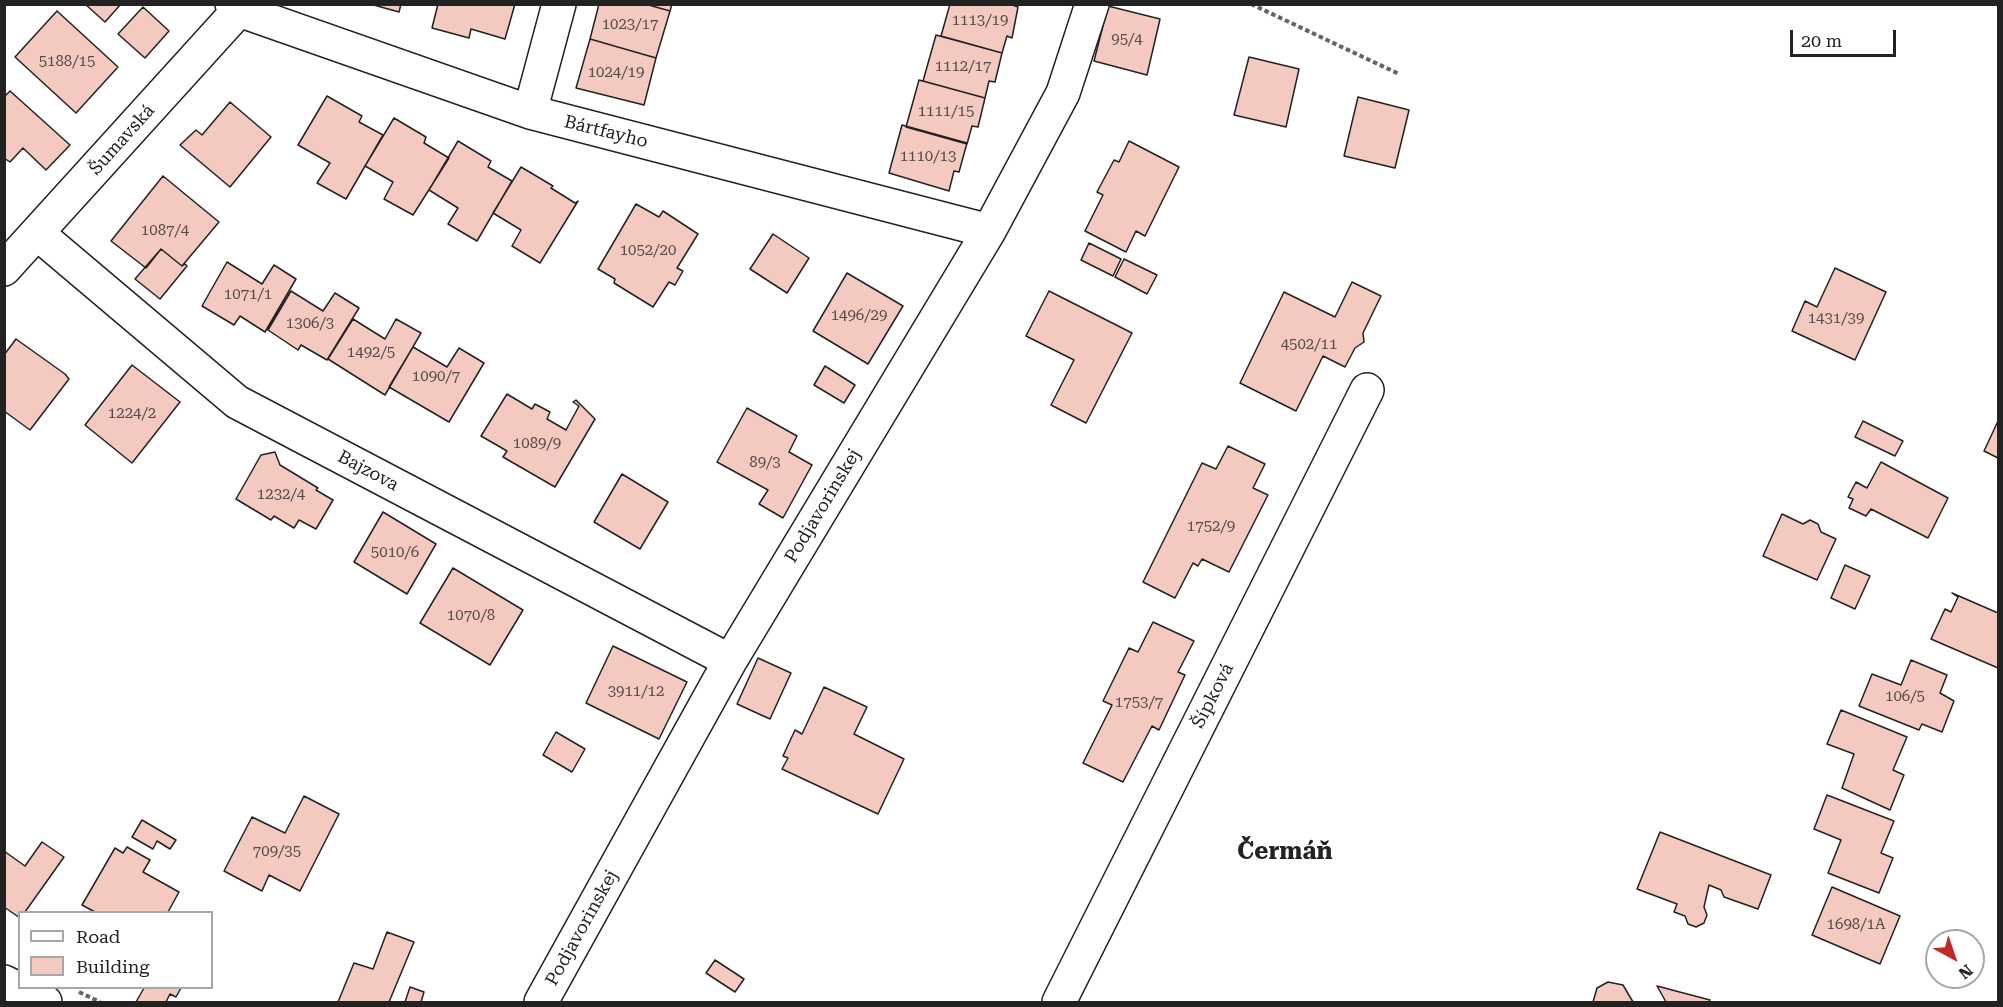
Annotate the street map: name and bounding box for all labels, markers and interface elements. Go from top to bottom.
house number: 1113/19 [952,12,1008,30]
house number: 1023/17 [602,16,658,34]
scale bar [1793,18,1900,56]
text: 20 m [1801,30,1842,51]
house number: 95/4 [1111,31,1143,49]
house number: 5188/15 [39,53,95,71]
house number: 1112/17 [935,58,991,76]
house number: 1024/19 [588,64,644,82]
street label: Šumavská [85,100,159,180]
house number: 1111/15 [918,103,974,121]
street label: Bártfayho [562,111,650,153]
house number: 1110/13 [900,148,956,166]
house number: 1087/4 [141,222,189,240]
house number: 1052/20 [620,242,676,260]
house number: 1071/1 [224,286,272,304]
house number: 1496/29 [831,307,887,325]
house number: 1431/39 [1808,310,1864,328]
house number: 1306/3 [286,315,334,333]
house number: 4502/11 [1281,336,1337,354]
house number: 1492/5 [347,344,395,362]
house number: 1090/7 [412,368,460,386]
house number: 1224/2 [108,405,156,423]
house number: 1089/9 [513,435,561,453]
street label: Podjavorinskej [781,445,865,567]
street label: Bajzova [334,446,402,496]
house number: 89/3 [749,454,781,472]
house number: 1232/4 [257,486,305,504]
house number: 1752/9 [1187,518,1235,536]
house number: 5010/6 [371,544,419,562]
house number: 1070/8 [447,607,495,625]
street label: Šípková [1187,660,1239,732]
house number: 3911/12 [608,683,664,701]
house number: 106/5 [1885,688,1925,706]
house number: 1753/7 [1115,694,1163,712]
district label: Čermáň [1237,838,1333,866]
house number: 709/35 [253,843,301,861]
street label: Podjavorinskej [541,866,623,990]
legend [18,911,213,989]
house number: 1698/1A [1827,916,1885,934]
text: Road [76,926,120,947]
north arrow [1925,929,1985,989]
text: Building [76,956,150,977]
text: N [1955,960,1976,983]

